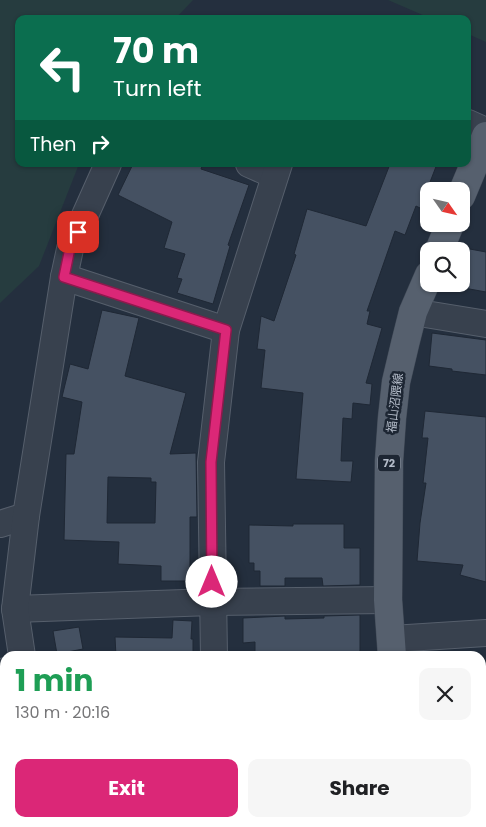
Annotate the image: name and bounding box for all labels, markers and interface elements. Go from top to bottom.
text: 70 m [113,26,199,75]
icon: left [30,35,95,100]
text: Turn left [113,73,201,104]
icon: right [86,130,114,158]
text: Then [30,131,76,158]
north arrow [420,182,470,232]
map controls [420,182,470,292]
pin [57,211,99,253]
icon: arrive [64,218,92,246]
button: search [420,242,470,292]
street label: 福山沼隈線 [382,372,407,434]
road number: 72 [378,454,400,472]
position arrow [185,555,237,607]
text: 1 min [15,659,93,702]
button: close [419,668,471,720]
text: 130 m · 20:16 [15,701,110,724]
button: Exit [15,759,238,817]
button: Share [248,759,471,817]

